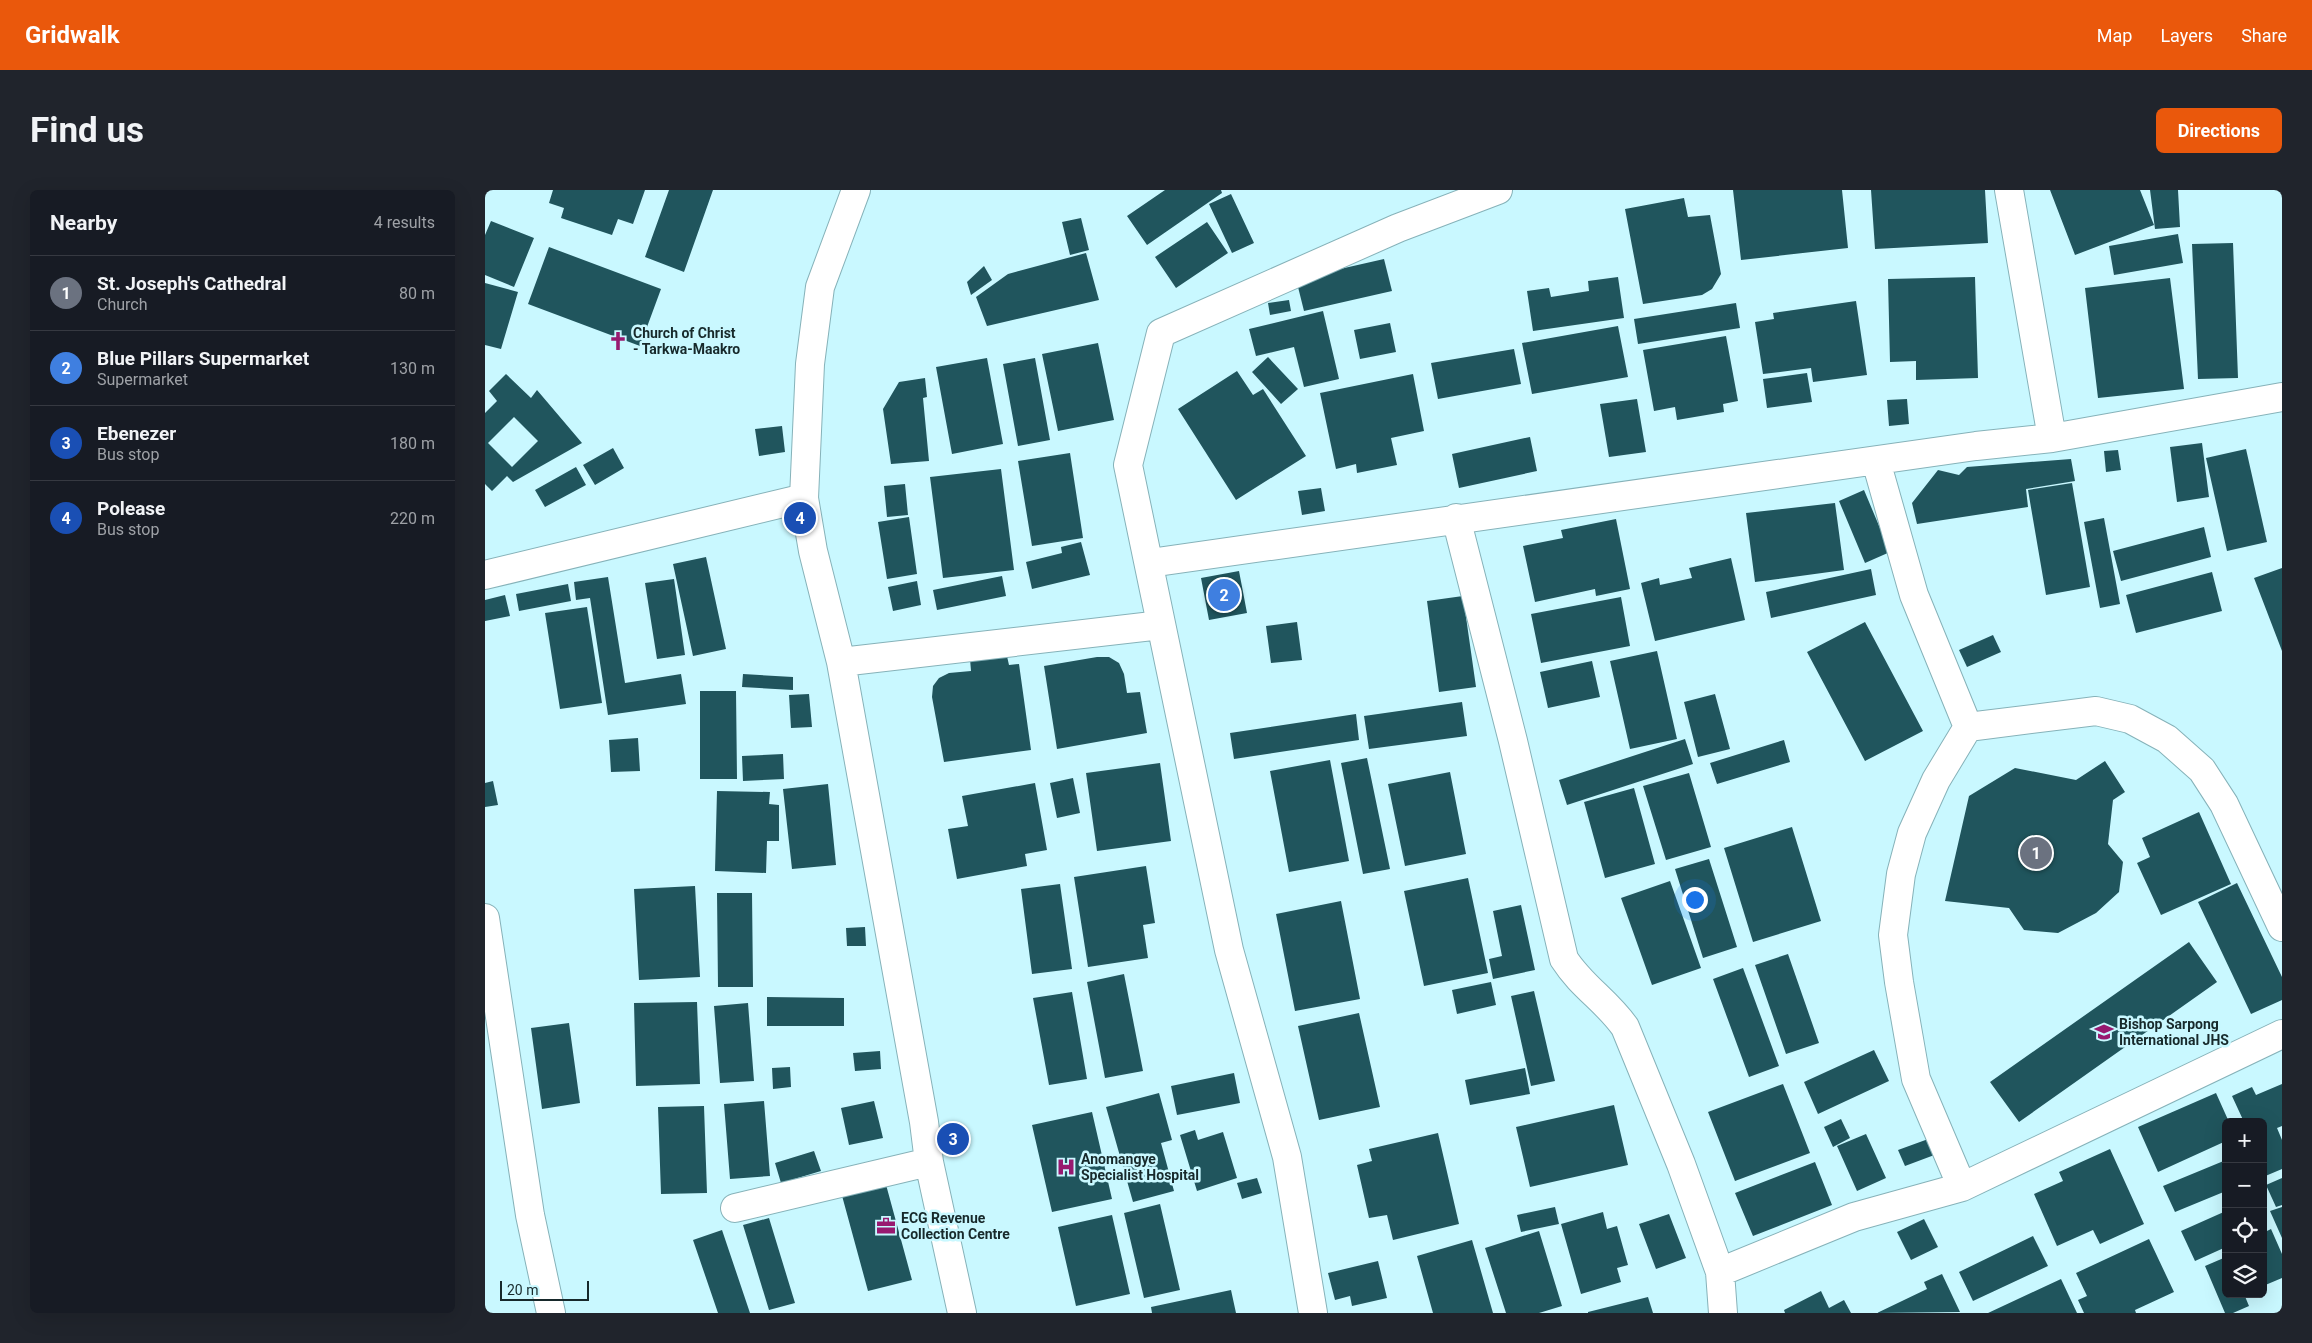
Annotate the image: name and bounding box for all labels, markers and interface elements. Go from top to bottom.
text: Gridwalk [25,21,120,49]
text: Map [2097,25,2132,46]
text: Layers [2160,25,2213,46]
text: Share [2241,25,2287,46]
button: Directions [2156,108,2282,153]
text: Find us [30,110,144,151]
text: Nearby [50,211,117,235]
text: 4 results [374,213,435,232]
text: St. Joseph's Cathedral [97,272,286,295]
text: 1 [61,284,71,303]
text: 80 m [399,284,435,303]
text: Church [97,295,148,314]
place label: Church of Christ - Tarkwa-Maakro [633,325,740,357]
church icon: Church of Christ - Tarkwa-Maakro [607,330,629,352]
text: Blue Pillars Supermarket [97,347,309,370]
text: 2 [61,359,71,378]
text: 130 m [390,359,435,378]
text: Supermarket [97,370,188,389]
text: Ebenezer [97,422,176,445]
text: 3 [61,434,71,453]
text: 180 m [390,434,435,453]
text: Bus stop [97,445,159,464]
text: Polease [97,497,165,520]
pin: 4 [784,499,816,537]
text: 4 [61,509,71,528]
text: 220 m [390,509,435,528]
text: Bus stop [97,520,159,539]
pin: 2 [1208,576,1240,614]
pin: 1 [2020,834,2052,872]
your location [1682,887,1708,913]
place label: Bishop Sarpong International JHS [2119,1016,2229,1048]
school or university icon: Bishop Sarpong International JHS [2093,1021,2115,1043]
map controls [2222,1118,2267,1298]
button: + [2222,1118,2267,1163]
pin: 3 [937,1120,969,1158]
place label: Anomangye Specialist Hospital [1081,1151,1199,1183]
hospital icon: Anomangye Specialist Hospital [1055,1156,1077,1178]
button: − [2222,1163,2267,1208]
button: locate [2222,1208,2267,1253]
place label: ECG Revenue Collection Centre [901,1210,1010,1242]
office icon: ECG Revenue Collection Centre [875,1215,897,1237]
button: layers [2222,1253,2267,1298]
scale bar [500,1278,589,1301]
text: 20 m [507,1282,539,1298]

